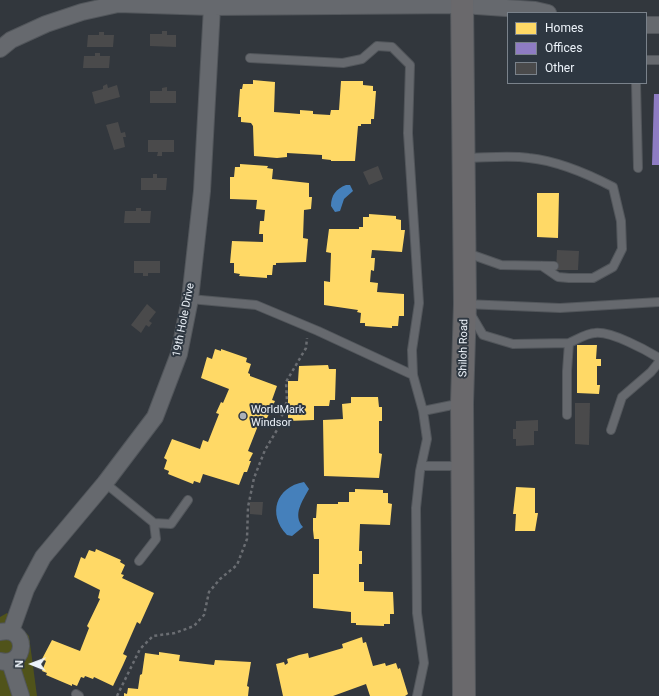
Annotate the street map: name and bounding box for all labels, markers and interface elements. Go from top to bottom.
legend [507,12,647,84]
text: Homes [545,21,583,35]
text: Offices [545,41,582,55]
text: Other [545,61,574,75]
street label: 19th Hole Drive [170,282,198,358]
street label: Shiloh Road [457,319,471,377]
place label: WorldMark Windsor [251,403,304,429]
marker: WorldMark Windsor [238,411,248,421]
north arrow [12,644,52,684]
text: N [13,660,26,668]

